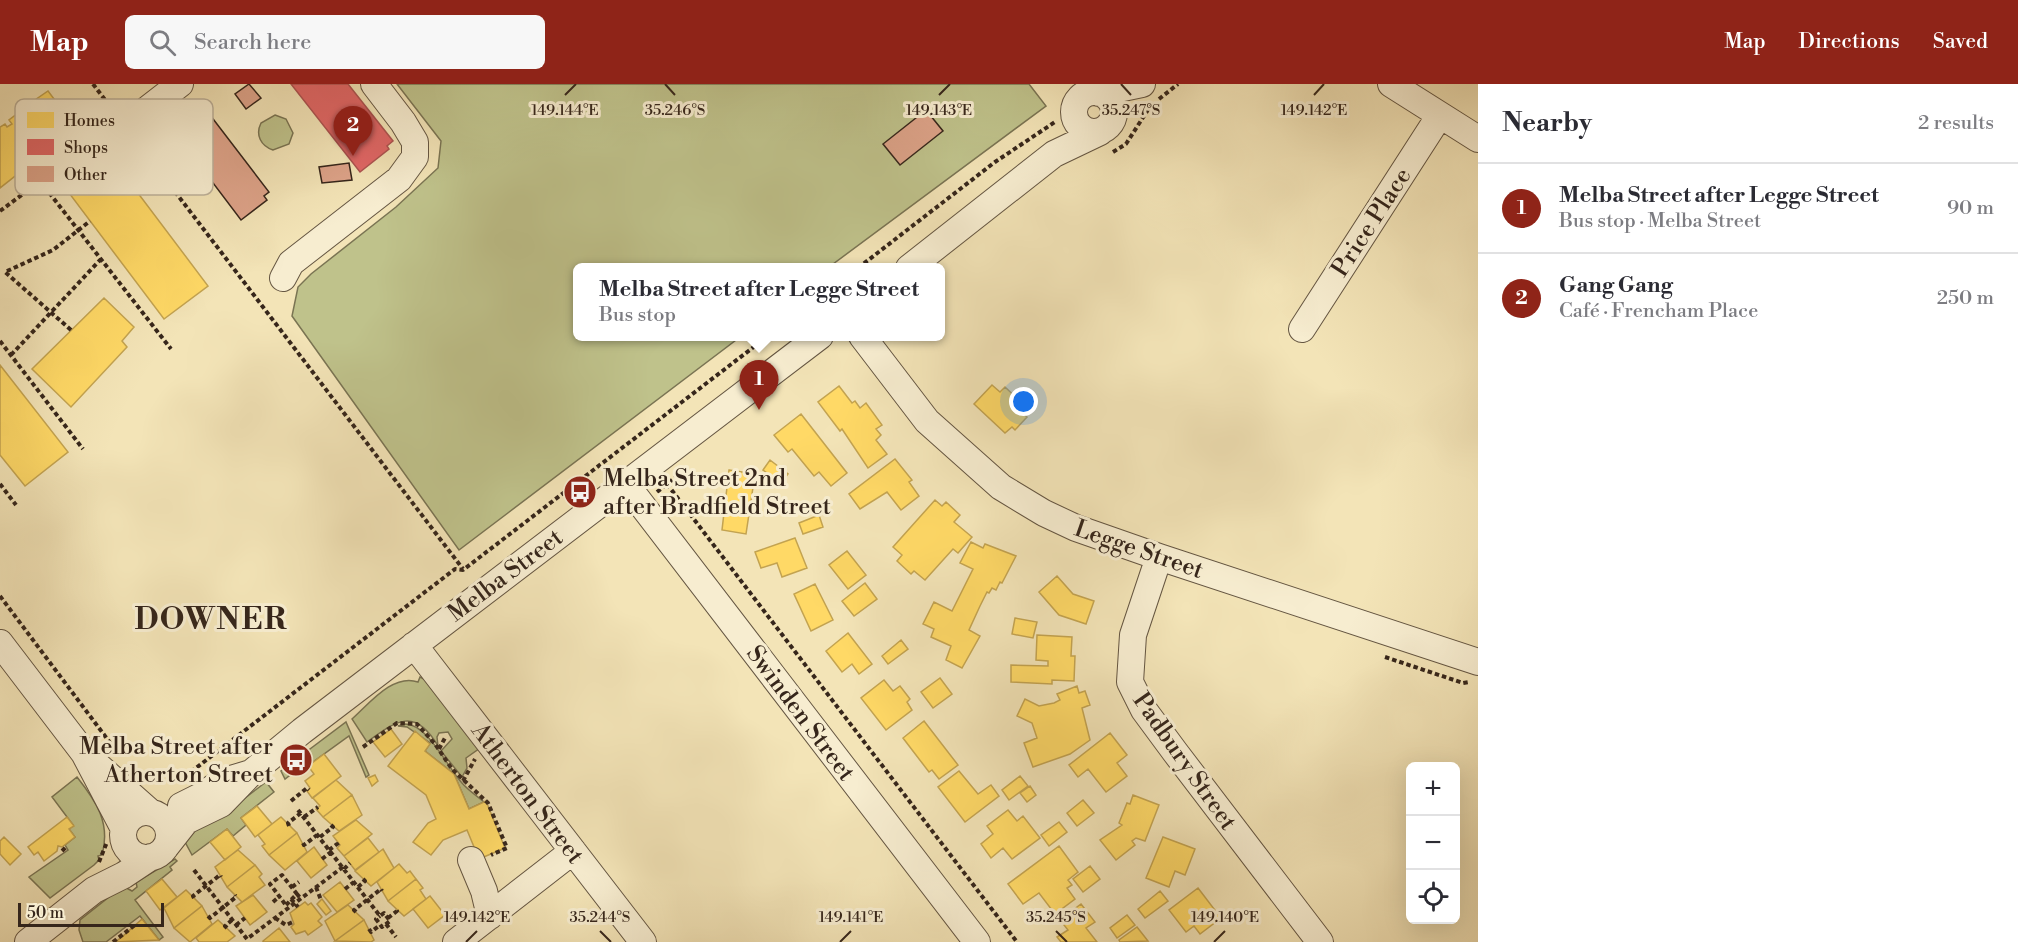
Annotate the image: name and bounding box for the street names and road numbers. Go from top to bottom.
street label: Price Place [1325,162,1418,283]
street label: Legge Street [1070,514,1208,586]
street label: Melba Street [442,522,569,629]
street label: Swinden Street [739,640,861,788]
street label: Padbury Street [1126,687,1243,837]
street label: Atherton Street [464,716,590,870]

